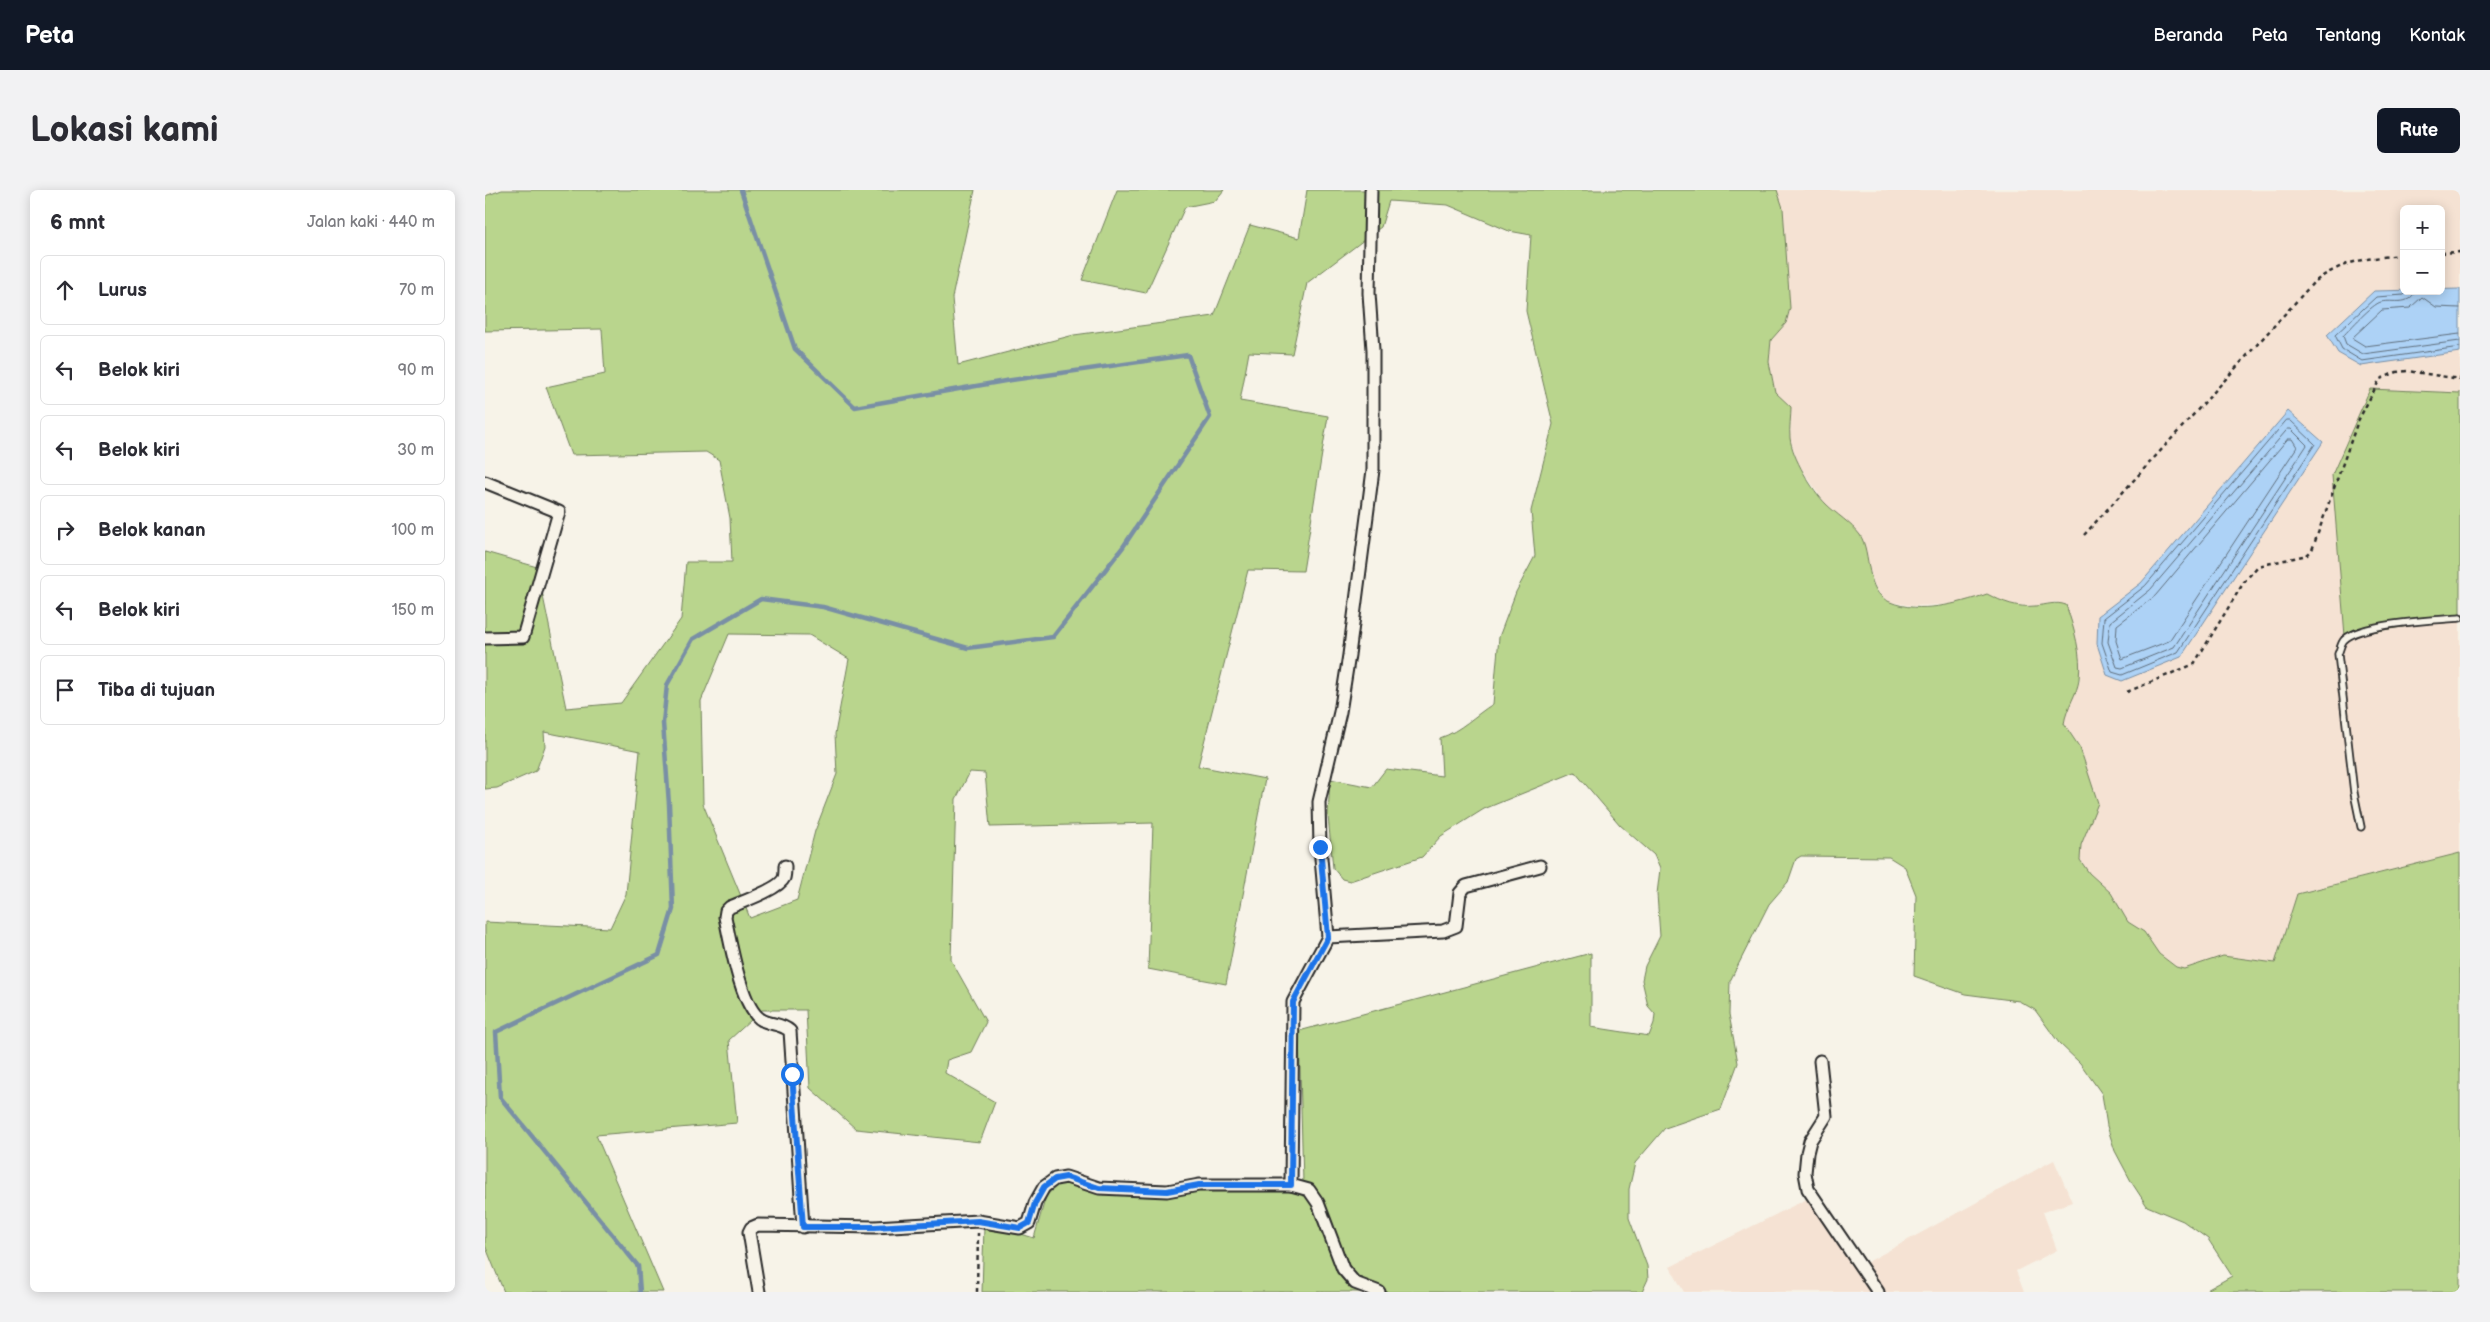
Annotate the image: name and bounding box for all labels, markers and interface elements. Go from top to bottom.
text: Peta [25,21,74,50]
text: Beranda [2153,25,2223,46]
text: Peta [2251,25,2288,46]
text: Tentang [2316,25,2381,46]
text: Kontak [2409,25,2465,46]
button: Rute [2377,108,2460,153]
text: Lokasi kami [30,109,219,152]
map controls [2400,205,2445,295]
button: + [2400,205,2445,250]
text: 6 mnt [50,210,105,235]
text: Jalan kaki · 440 m [307,213,435,232]
button: − [2400,250,2445,295]
icon: ahead [51,276,79,304]
text: Lurus [98,279,147,302]
text: 70 m [399,281,434,300]
icon: left [51,356,79,384]
text: Belok kiri [98,359,180,382]
text: 90 m [398,361,434,380]
icon: left [51,436,79,464]
text: Belok kiri [98,439,180,462]
text: 30 m [397,441,434,460]
icon: right [51,516,79,544]
text: Belok kanan [98,519,206,542]
text: 100 m [391,521,434,540]
icon: left [51,596,79,624]
text: Belok kiri [98,599,180,622]
text: 150 m [392,601,434,620]
icon: arrive [51,676,79,704]
text: Tiba di tujuan [98,679,215,702]
route end [1309,836,1332,859]
route start [781,1063,804,1086]

